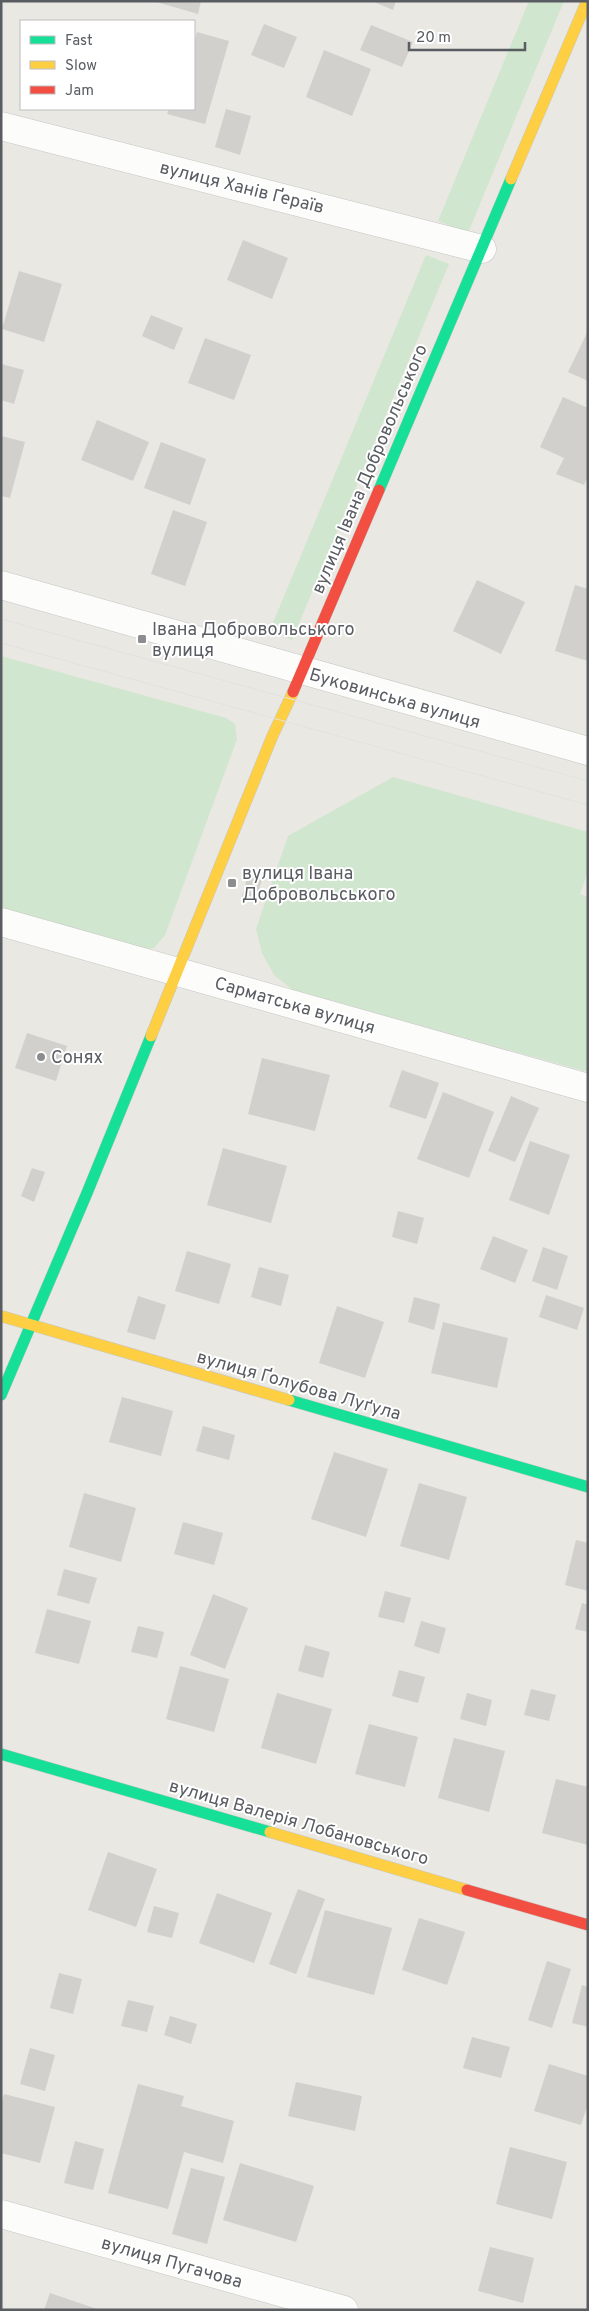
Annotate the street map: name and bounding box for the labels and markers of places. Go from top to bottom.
place label: Івана Добровольського вулиця [152,619,355,663]
marker: Івана Добровольського вулиця [136,633,148,645]
place label: вулиця Івана Добровольського [242,863,395,907]
marker: вулиця Івана Добровольського [226,877,238,889]
place label: Сонях [51,1047,103,1070]
marker: Сонях [35,1051,47,1063]

